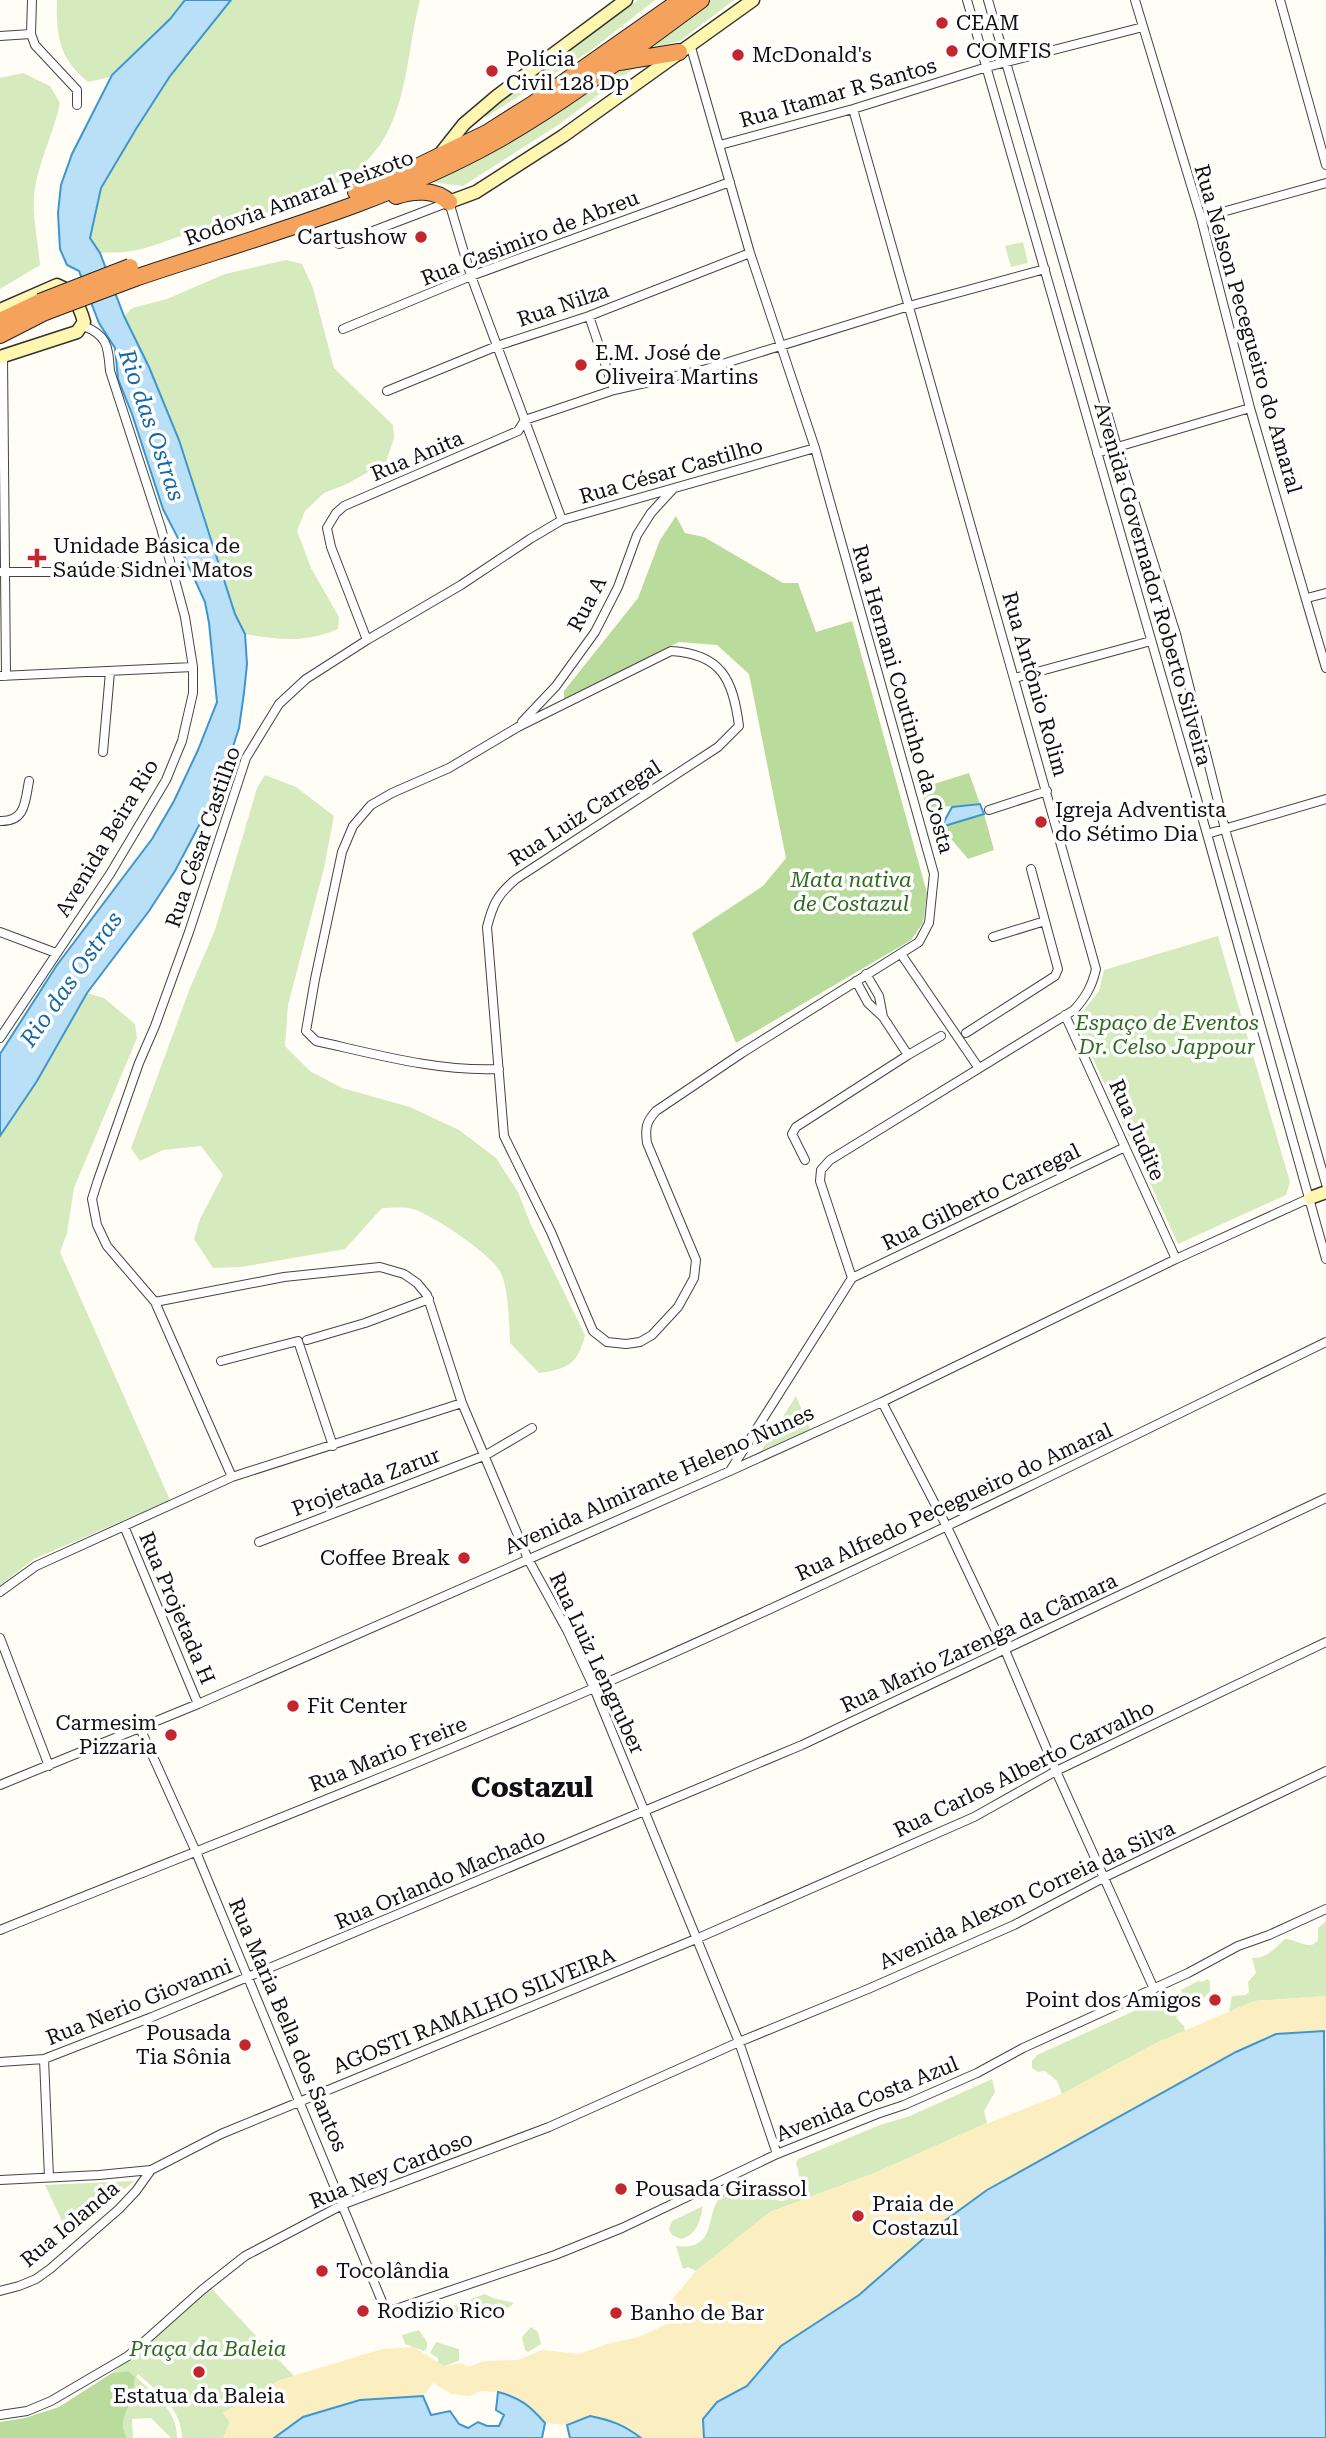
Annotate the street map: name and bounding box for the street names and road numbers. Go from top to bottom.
street label: Rua Itamar R Santos [737,53,939,133]
street label: Rodovia Amaral Peixoto [181,145,417,251]
street label: Rua Nelson Pecegueiro do Amaral [1189,162,1307,497]
street label: Rua Casimiro de Abreu [418,185,642,291]
street label: Rua Nilza [514,278,613,332]
street label: Avenida Governador Roberto Silveira [1090,400,1217,769]
street label: Rua Anita [367,426,467,486]
street label: Rua César Castilho [576,433,766,509]
street label: Rua Hernani Coutinho da Costa [847,542,959,857]
street label: Rua A [563,572,612,636]
street label: Rua Antônio Rolim [997,589,1073,779]
street label: Rua César Castilho [161,743,245,931]
street label: Avenida Beira Rio [51,755,163,921]
street label: Rua Luiz Carregal [505,755,666,871]
street label: Rua Judite [1104,1076,1170,1184]
street label: Rua Gilberto Carregal [878,1138,1085,1255]
street label: Avenida Almirante Heleno Nunes [501,1401,817,1559]
street label: Rua Alfredo Pecegueiro do Amaral [792,1418,1116,1586]
street label: Projetada Zarur [289,1443,444,1521]
street label: Rua Projetada H [134,1528,220,1688]
street label: Rua Luiz Lengruber [544,1568,650,1758]
street label: Rua Mario Zarenga da Câmara [837,1568,1122,1718]
street label: Rua Carlos Alberto Carvalho [890,1695,1158,1843]
street label: Rua Mario Freire [306,1711,470,1797]
street label: Avenida Alexon Correia da Silva [875,1815,1179,1974]
street label: Rua Orlando Machado [331,1824,549,1934]
street label: Rua Maria Bella dos Santos [224,1895,352,2155]
street label: AGOSTI RAMALHO SILVEIRA [329,1943,619,2079]
street label: Rua Nerio Giovanni [43,1954,236,2050]
street label: Avenida Costa Azul [772,2051,962,2147]
street label: Rua Ney Cardoso [306,2126,476,2214]
street label: Rua Iolanda [16,2176,124,2272]

